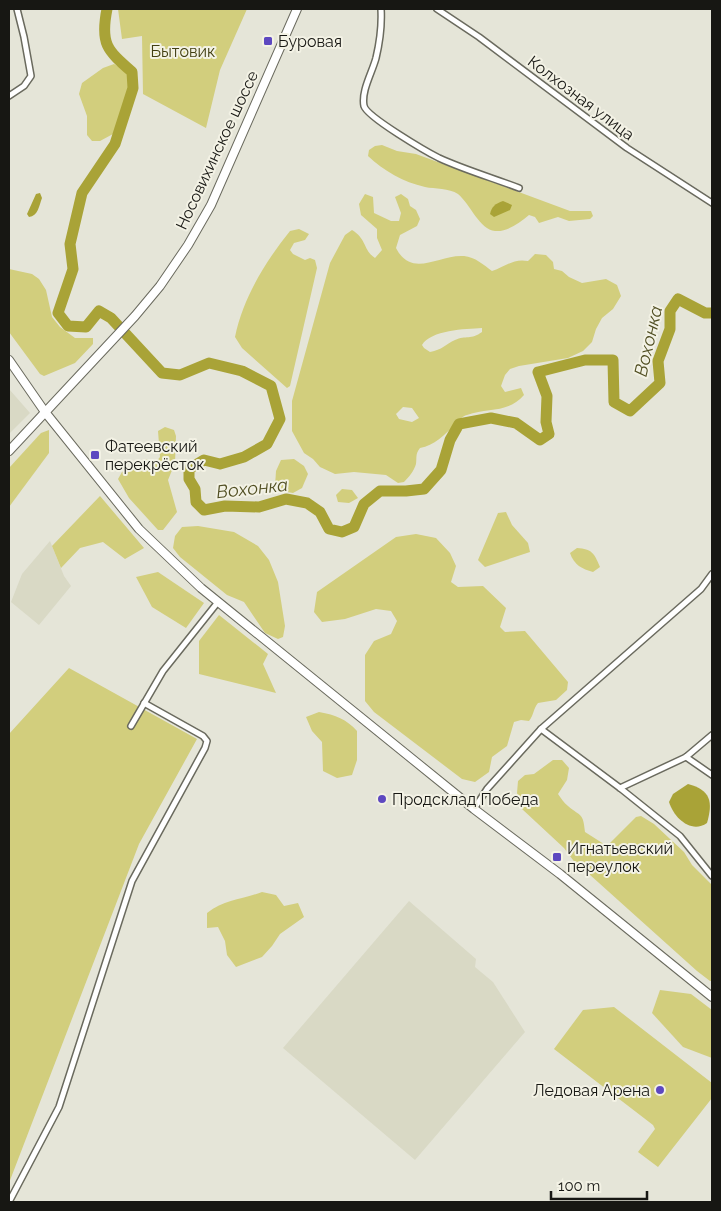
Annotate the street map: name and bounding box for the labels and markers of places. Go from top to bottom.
place label: Буровая [278,32,342,51]
marker: Буровая [262,35,274,47]
place label: Фатеевский перекрёсток [105,437,205,474]
marker: Фатеевский перекрёсток [89,449,101,461]
place label: Продсклад Победа [392,790,538,809]
marker: Продсклад Победа [376,793,388,805]
place label: Игнатьевский переулок [567,839,673,876]
marker: Игнатьевский переулок [551,851,563,863]
place label: Ледовая Арена [533,1081,650,1100]
marker: Ледовая Арена [654,1084,666,1096]

